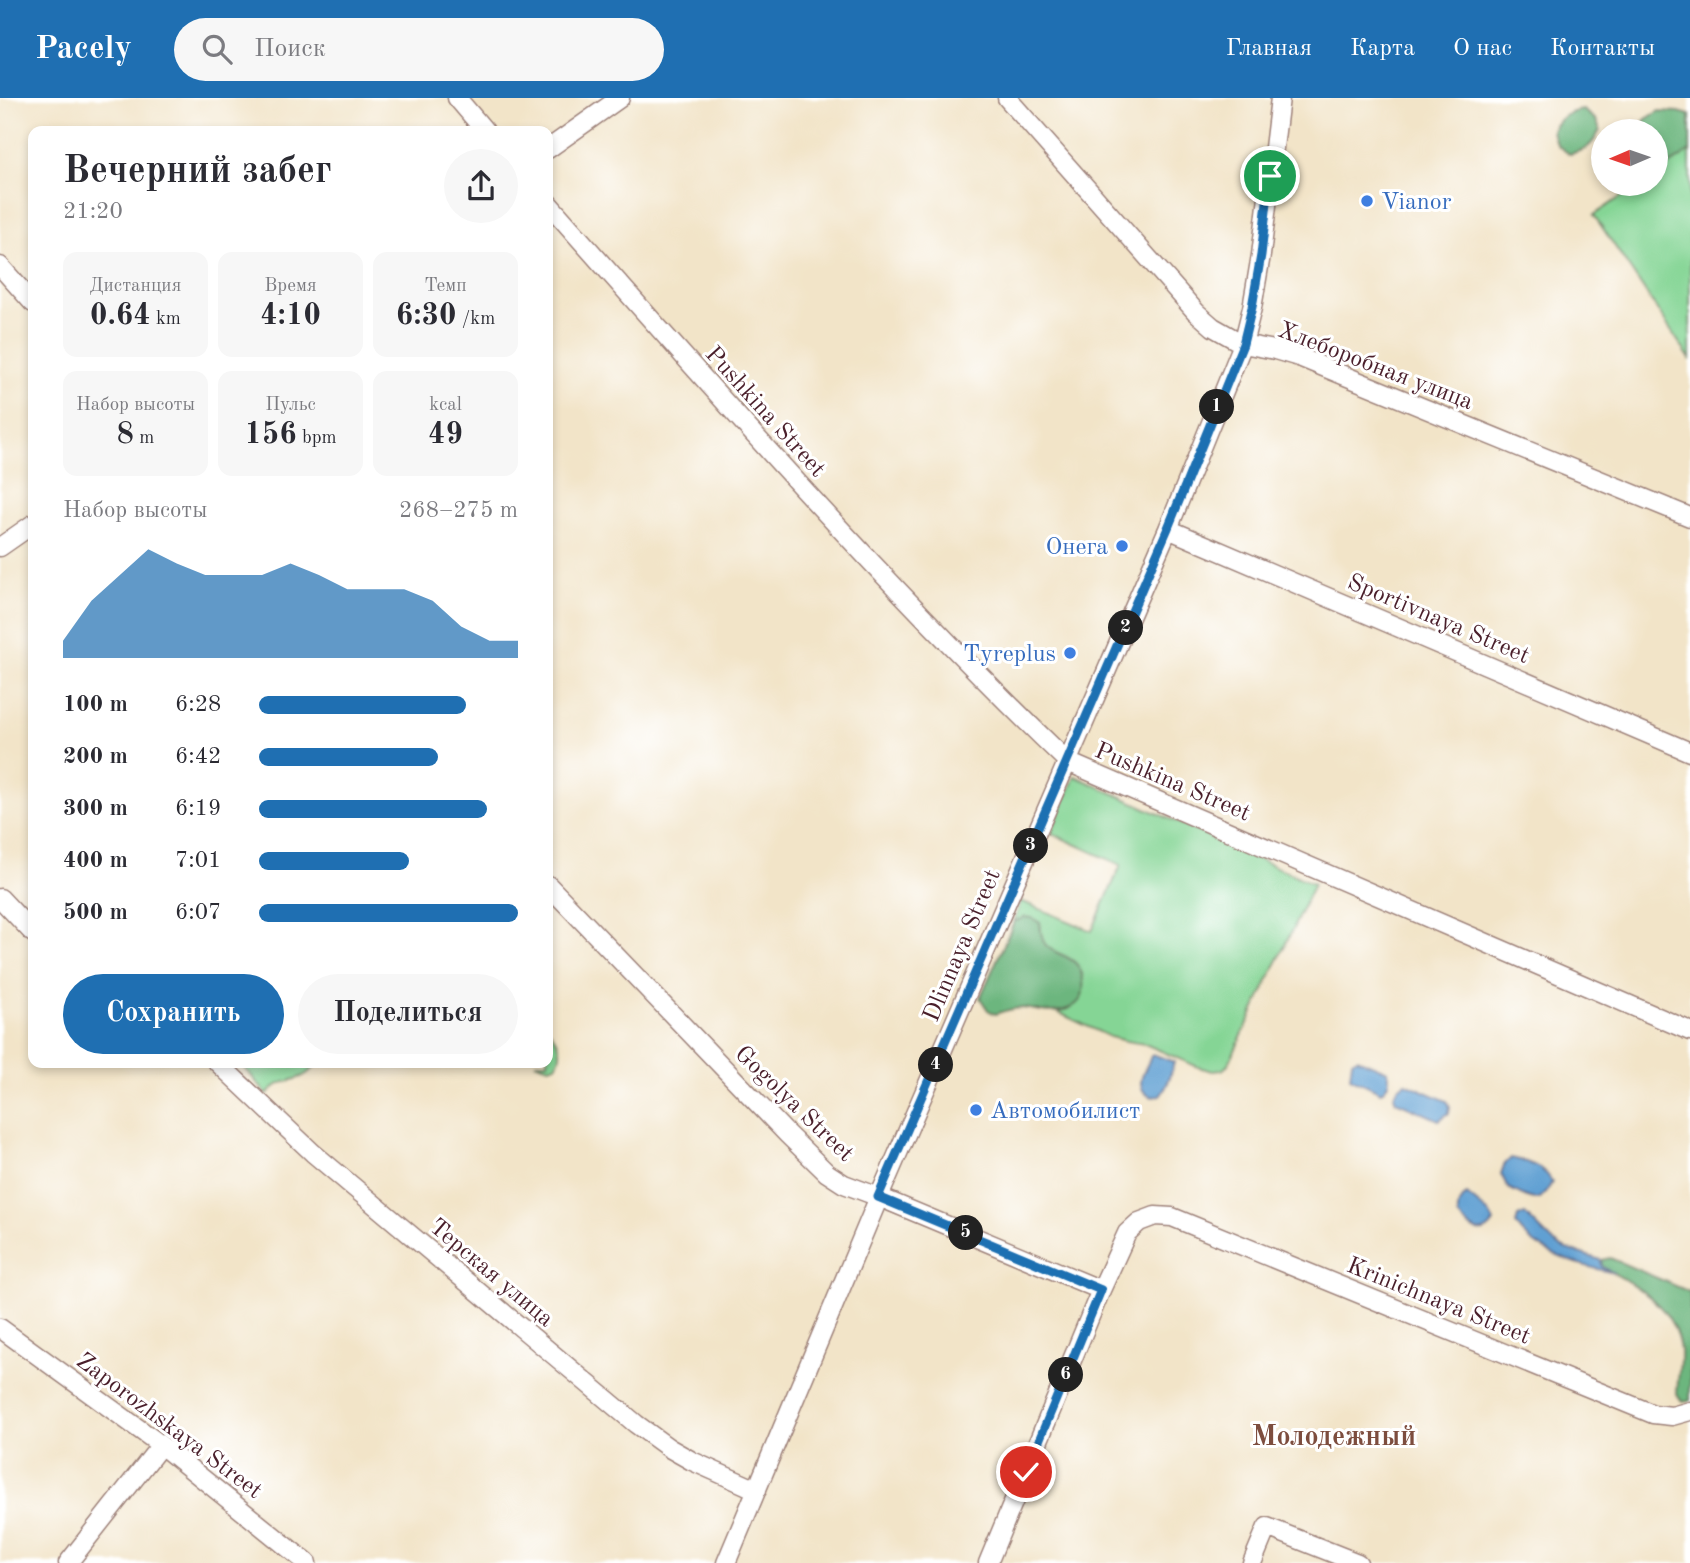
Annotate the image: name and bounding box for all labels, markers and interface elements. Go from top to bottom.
search box [174,18,664,81]
icon: search [198,30,236,68]
text: Pacely [35,33,132,66]
text: Поиск [254,36,326,62]
text: Главная [1226,37,1312,61]
text: Карта [1350,37,1415,61]
text: О нас [1453,37,1512,61]
text: Контакты [1550,37,1655,61]
north arrow [1591,119,1668,196]
map controls [1591,119,1668,196]
pin [1240,146,1300,206]
button: share [444,149,518,223]
text: Вечерний забег [63,153,332,191]
icon: arrive [1251,157,1289,195]
place label: Vianor [1381,191,1452,215]
marker: Vianor [1359,193,1375,209]
text: 21:20 [63,200,123,223]
text: Дистанция [90,277,181,296]
text: Время [264,277,317,296]
text: Темп [424,277,467,296]
text: 0.64 [90,301,151,331]
text: 4:10 [260,301,321,331]
text: 6:30 [396,301,456,331]
text: km [151,310,181,329]
text: /km [456,310,495,329]
street label: Хлеборобная улица [1274,319,1476,415]
street label: Pushkina Street [700,342,829,482]
pin: 1 [1200,390,1234,424]
text: Набор высоты [76,396,195,415]
text: Пульс [265,396,316,415]
text: kcal [429,396,462,415]
text: 1 [1211,397,1222,416]
text: 8 [117,420,134,450]
text: 156 [244,420,297,450]
text: 49 [428,420,463,450]
text: m [134,429,154,448]
text: bpm [297,429,337,448]
text: Набор высоты [63,499,207,522]
text: 268–275 m [399,499,518,522]
place label: Онега [1045,536,1108,560]
marker: Онега [1114,538,1130,554]
street label: Sportivnaya Street [1344,571,1533,669]
pin: 2 [1108,610,1144,646]
text: 2 [1120,618,1131,637]
place label: Tyreplus [963,643,1056,667]
marker: Tyreplus [1062,645,1078,661]
text: 100 m [63,693,128,716]
text: 6:28 [175,693,221,716]
street label: Pushkina Street [1091,739,1254,826]
text: 200 m [63,745,128,768]
text: 6:42 [175,745,221,768]
text: 300 m [63,797,128,820]
text: 6:19 [175,797,221,820]
pin: 3 [1014,828,1048,864]
text: 3 [1025,836,1036,855]
text: 400 m [63,849,128,872]
text: 7:01 [175,849,221,872]
street label: Dlinnaya Street [920,866,1006,1026]
text: 500 m [63,901,128,924]
text: 6:07 [175,901,221,924]
button: Сохранить [63,974,284,1054]
button: Поделиться [298,974,518,1054]
street label: Gogolya Street [730,1042,858,1167]
pin: 4 [918,1048,954,1082]
text: 4 [930,1055,941,1074]
place label: Автомобилист [990,1100,1140,1124]
marker: Автомобилист [968,1102,984,1118]
street label: Терская улица [424,1215,557,1332]
pin: 5 [948,1216,984,1250]
text: 5 [960,1223,971,1242]
street label: Krinichnaya Street [1343,1254,1534,1350]
street label: Zaporozhskaya Street [71,1349,266,1504]
pin: 6 [1048,1358,1084,1392]
text: 6 [1060,1365,1071,1384]
district label: Молодежный [1252,1424,1416,1452]
pin [996,1442,1056,1502]
icon: check [1007,1453,1045,1491]

